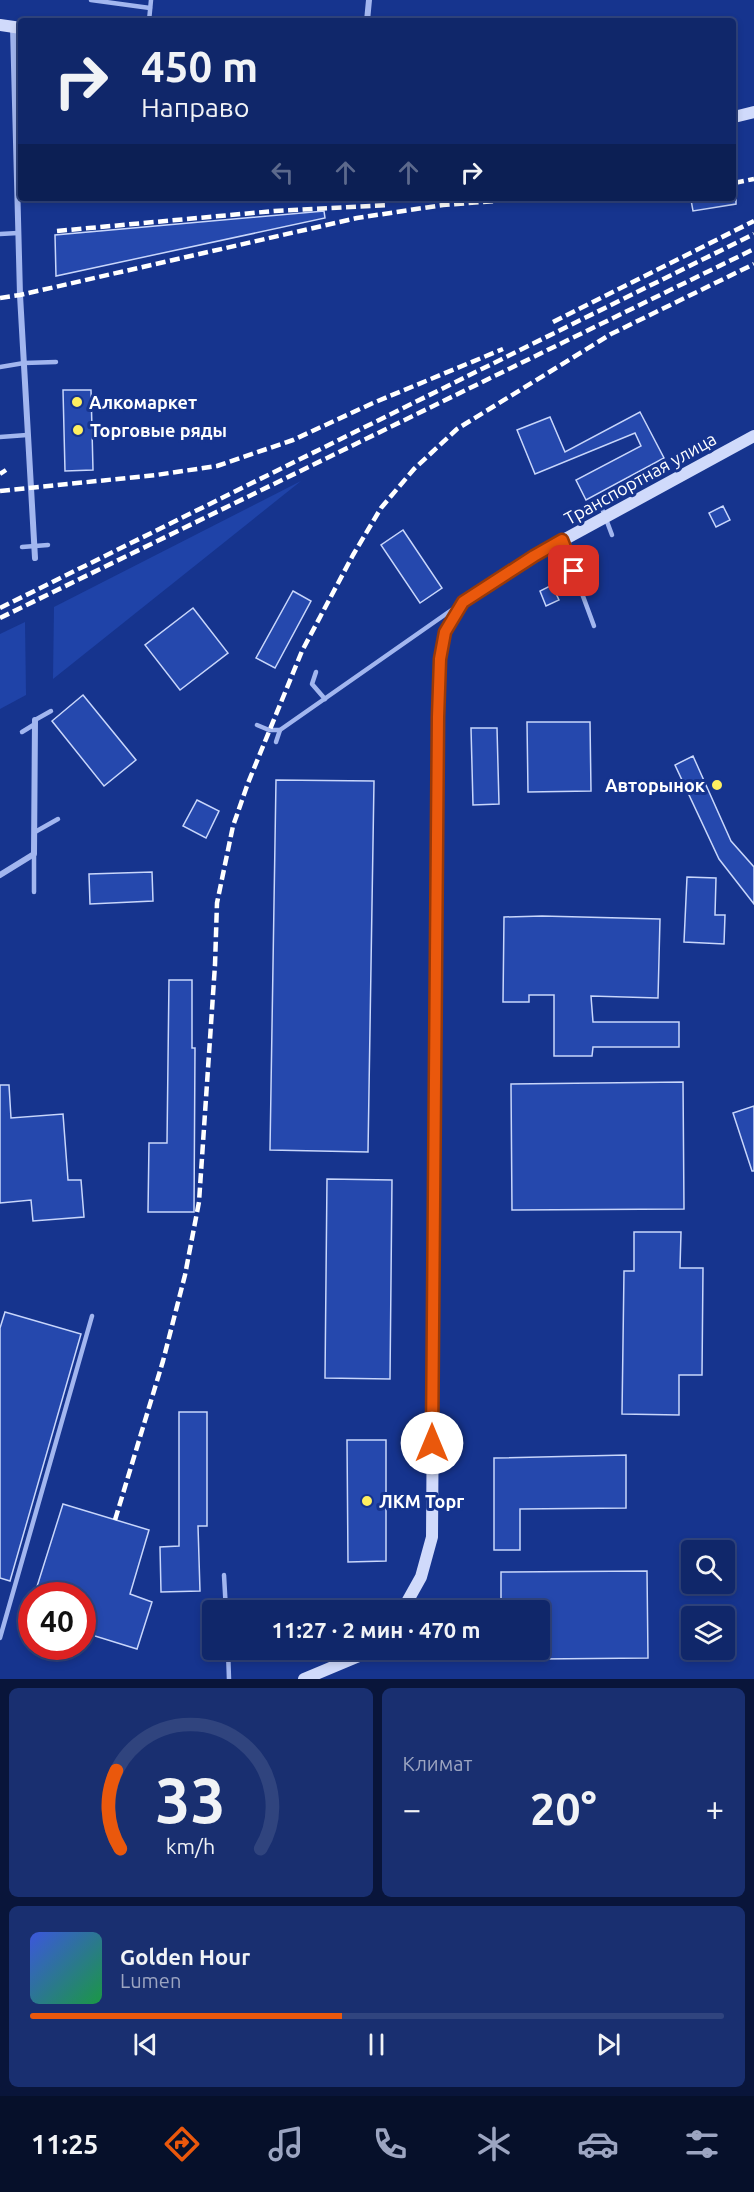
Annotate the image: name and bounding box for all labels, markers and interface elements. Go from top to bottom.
icon: right [42,42,120,120]
text: 450 m [141,43,258,90]
text: Направо [141,92,250,122]
icon: left [266,156,299,189]
icon: ahead [329,156,362,189]
icon: ahead [392,156,425,189]
icon: right [455,156,488,189]
place label: Алкомаркет [89,392,197,412]
marker: Алкомаркет [70,395,84,409]
place label: Торговые ряды [90,420,227,440]
marker: Торговые ряды [71,423,85,437]
street label: Транспортная улица [561,428,719,528]
pin [548,545,599,596]
icon: arrive [557,554,590,587]
place label: Авторынок [605,775,706,795]
marker: Авторынок [710,778,724,792]
position arrow [400,1411,464,1475]
place label: ЛКМ Торг [379,1491,464,1511]
marker: ЛКМ Торг [360,1494,374,1508]
map controls [681,1540,735,1660]
button: search [681,1540,735,1594]
speed limit sign: 40 [18,1582,96,1660]
button: layers [681,1606,735,1660]
text: 11:27 · 2 мин · 470 m [272,1617,480,1642]
text: Климат [403,1752,472,1775]
text: 33 [156,1765,226,1835]
text: 20° [530,1783,597,1834]
text: − [403,1790,421,1827]
text: + [705,1790,724,1827]
text: km/h [166,1835,215,1859]
text: Golden Hour [120,1944,250,1969]
text: Lumen [120,1969,181,1992]
icon: previous [129,2028,162,2061]
icon: pause [360,2028,393,2061]
icon: next [592,2028,625,2061]
icon: directions [161,2123,203,2165]
icon: music [265,2123,307,2165]
icon: phone [369,2123,411,2165]
icon: climate [473,2123,515,2165]
icon: car [577,2123,619,2165]
icon: filters [681,2123,723,2165]
text: 11:25 [31,2129,99,2159]

